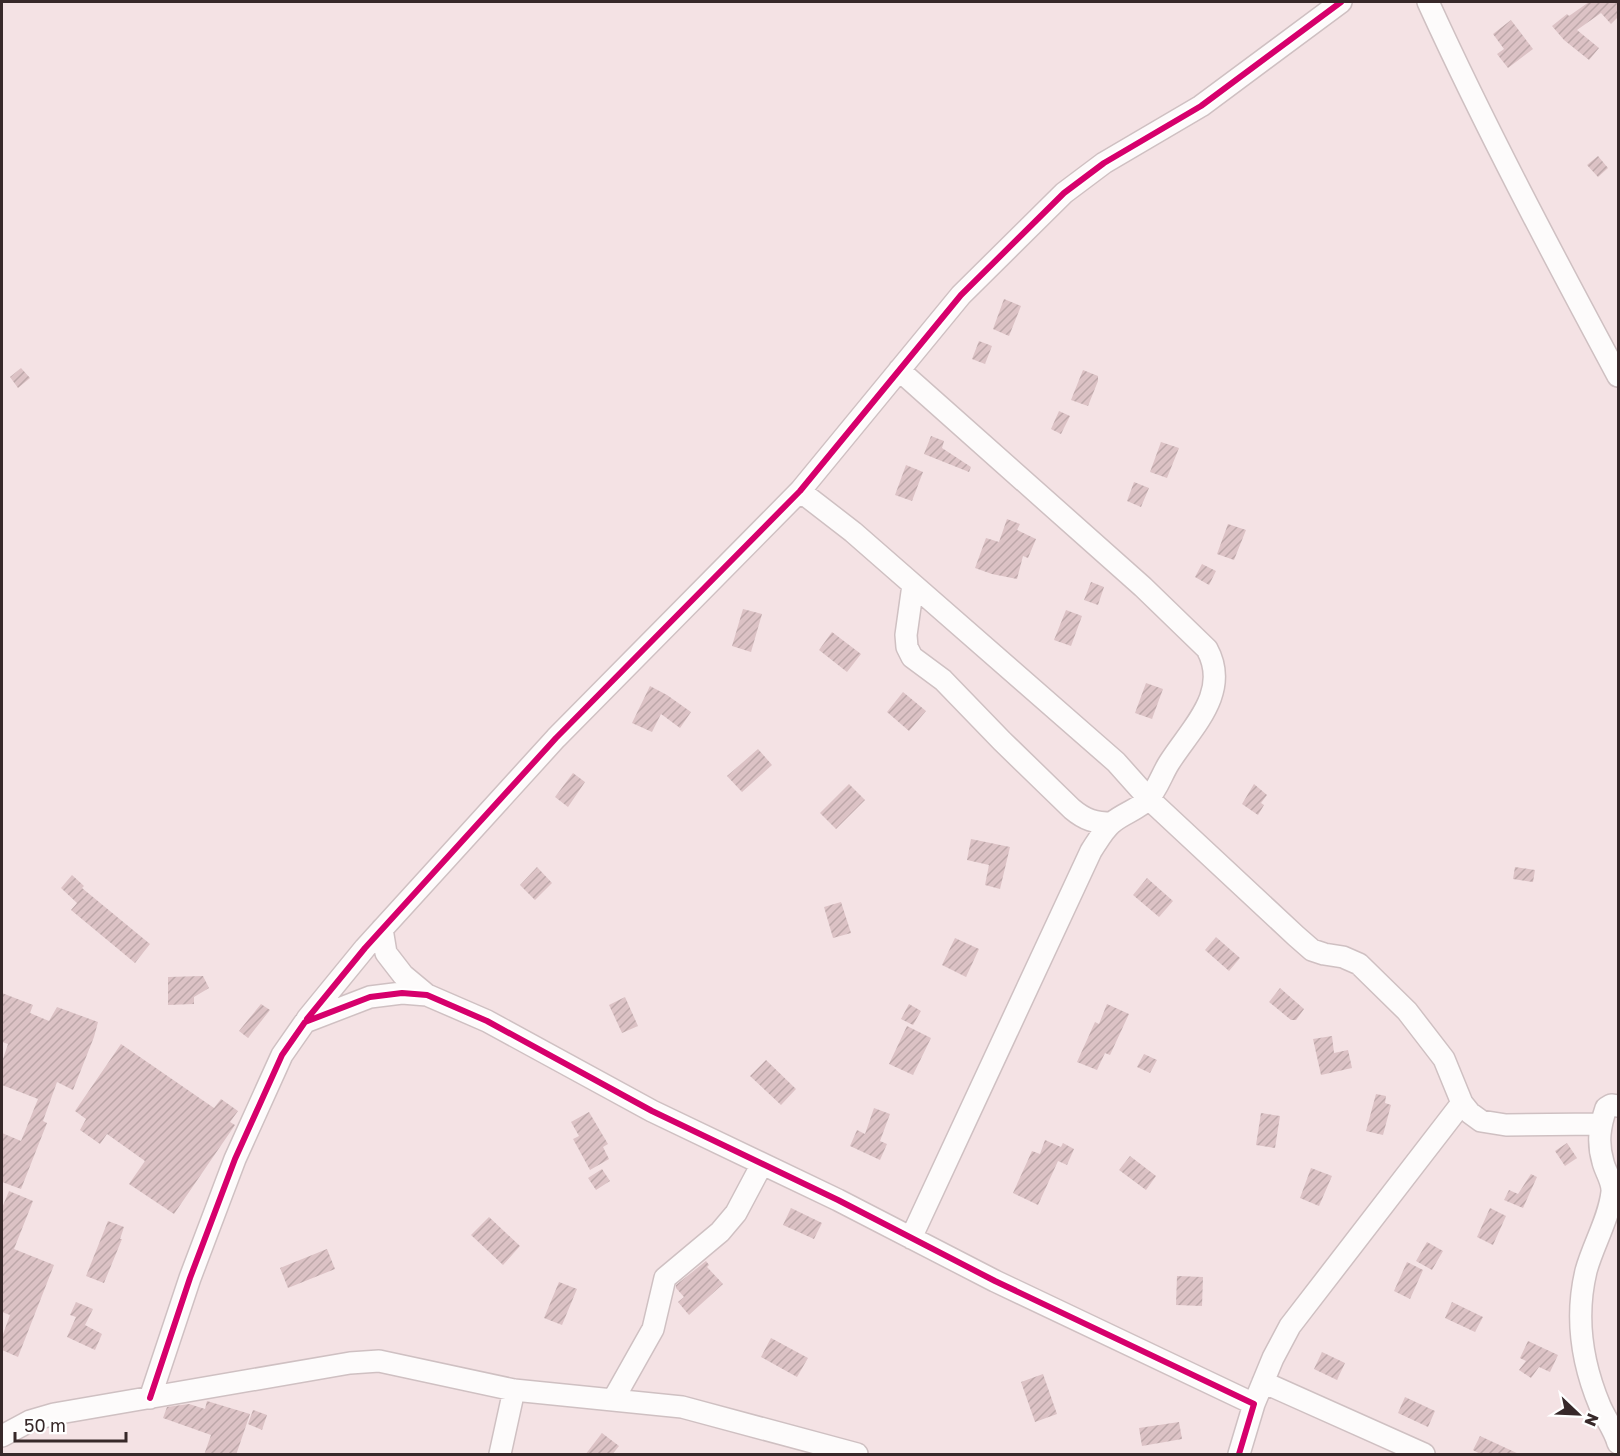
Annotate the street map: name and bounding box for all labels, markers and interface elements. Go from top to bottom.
north arrow [1548,1384,1608,1444]
scale bar [15,1405,126,1443]
text: N [1580,1410,1603,1429]
text: 50 m [24,1414,66,1436]

